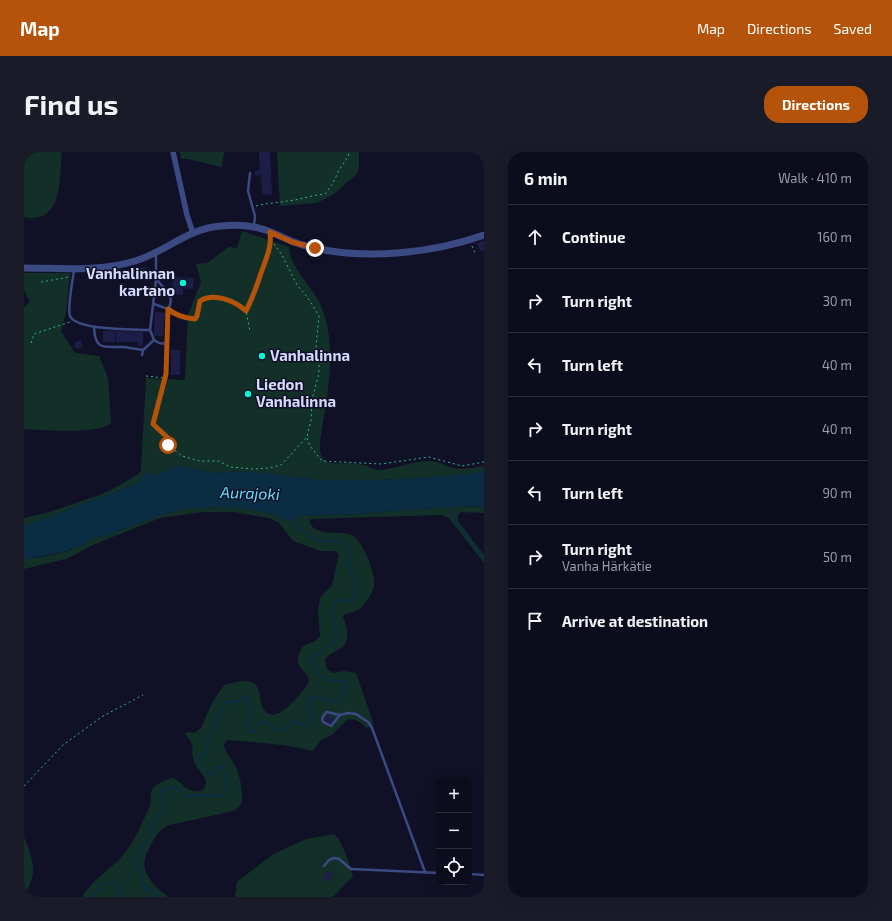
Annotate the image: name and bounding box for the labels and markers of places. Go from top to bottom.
place label: Vanhalinnan kartano [86,264,175,299]
marker: Vanhalinnan kartano [178,278,188,288]
place label: Vanhalinna [270,346,350,364]
marker: Vanhalinna [257,351,267,361]
place label: Liedon Vanhalinna [256,375,336,410]
marker: Liedon Vanhalinna [243,389,253,399]

